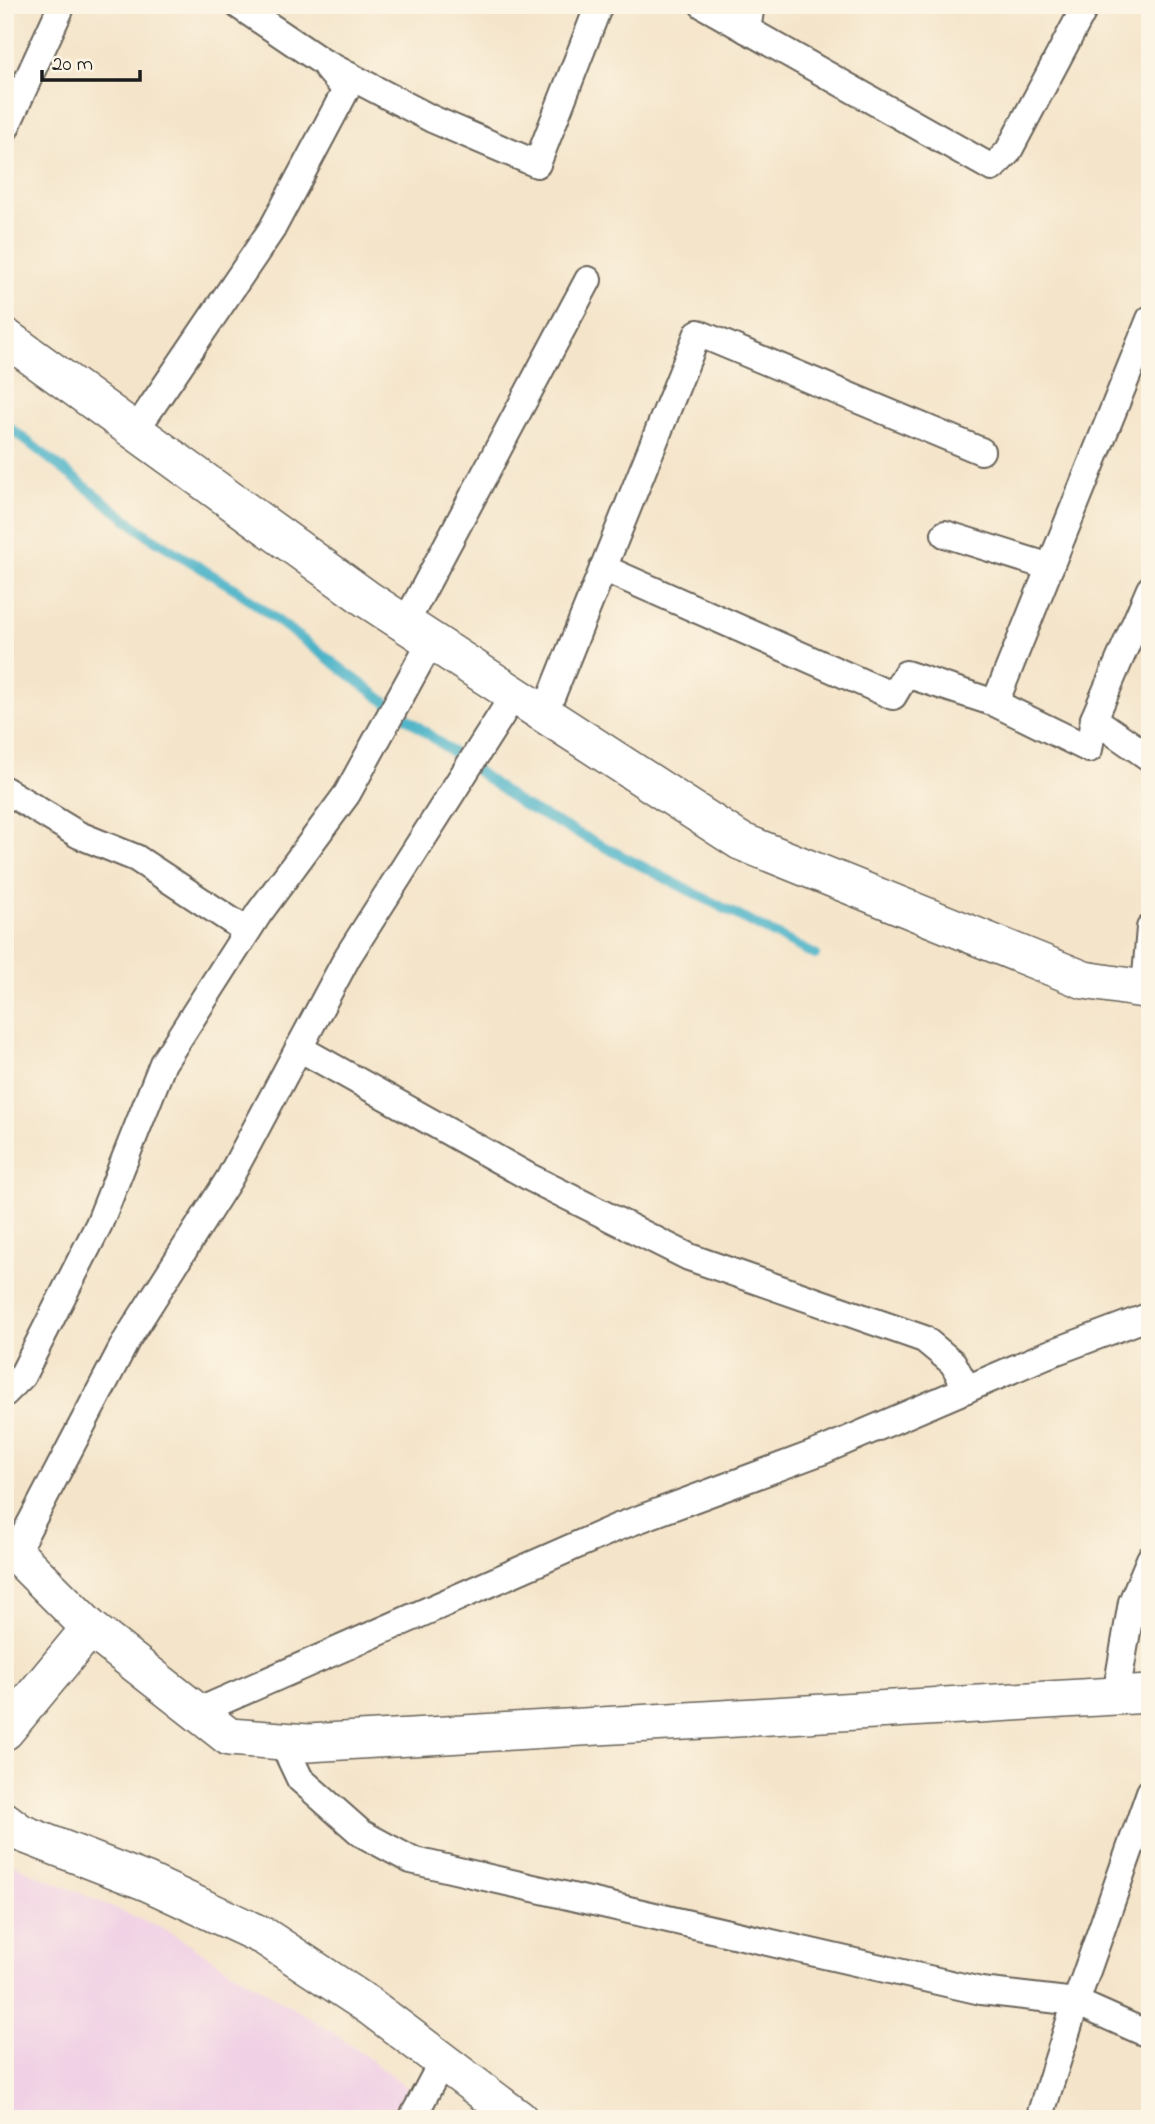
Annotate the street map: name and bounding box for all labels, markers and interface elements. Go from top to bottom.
scale bar [42,38,140,82]
text: 20 m [52,50,93,80]

